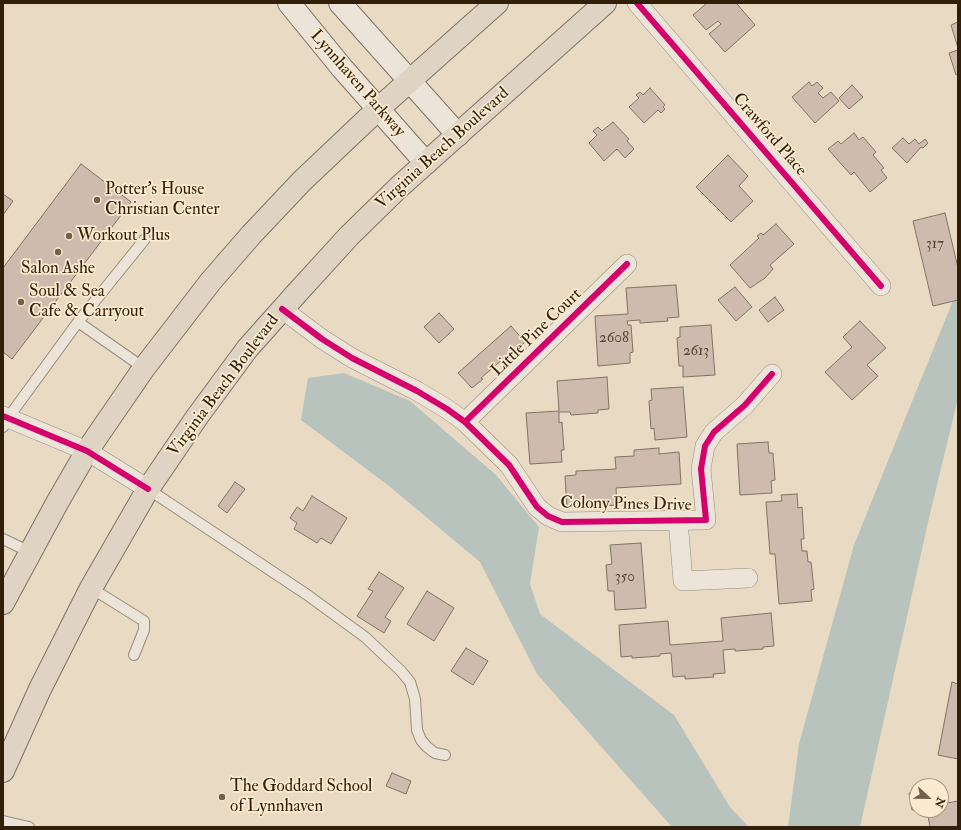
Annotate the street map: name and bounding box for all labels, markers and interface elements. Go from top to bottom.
street label: Lynnhaven Parkway [305,26,409,142]
street label: Virginia Beach Boulevard [372,84,514,214]
street label: Crawford Place [728,89,810,181]
place label: Potter's House Christian Center [105,180,220,220]
marker: Potter's House Christian Center [92,195,102,205]
place label: Workout Plus [77,226,170,246]
marker: Workout Plus [64,231,74,241]
house number: 317 [926,236,944,254]
marker: Salon Ashe [53,247,63,257]
place label: Salon Ashe [21,259,95,279]
place label: Soul & Sea Cafe & Carryout [29,282,144,322]
street label: Little Pine Court [488,285,586,381]
marker: Soul & Sea Cafe & Carryout [16,297,26,307]
street label: Virginia Beach Boulevard [164,311,284,461]
house number: 2608 [599,330,629,348]
house number: 2613 [683,343,709,361]
street label: Colony Pines Drive [560,494,692,516]
house number: 350 [615,569,635,587]
place label: The Goddard School of Lynnhaven [230,777,372,817]
north arrow [909,778,949,818]
marker: The Goddard School of Lynnhaven [217,792,227,802]
text: N [932,795,948,809]

